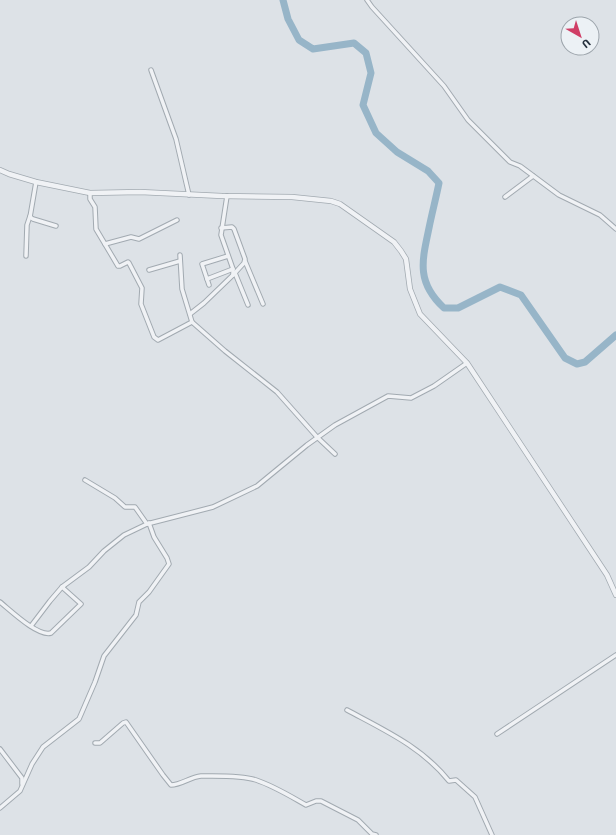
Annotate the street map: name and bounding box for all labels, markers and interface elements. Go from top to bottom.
north arrow [560,16,600,56]
text: U [579,36,593,51]

